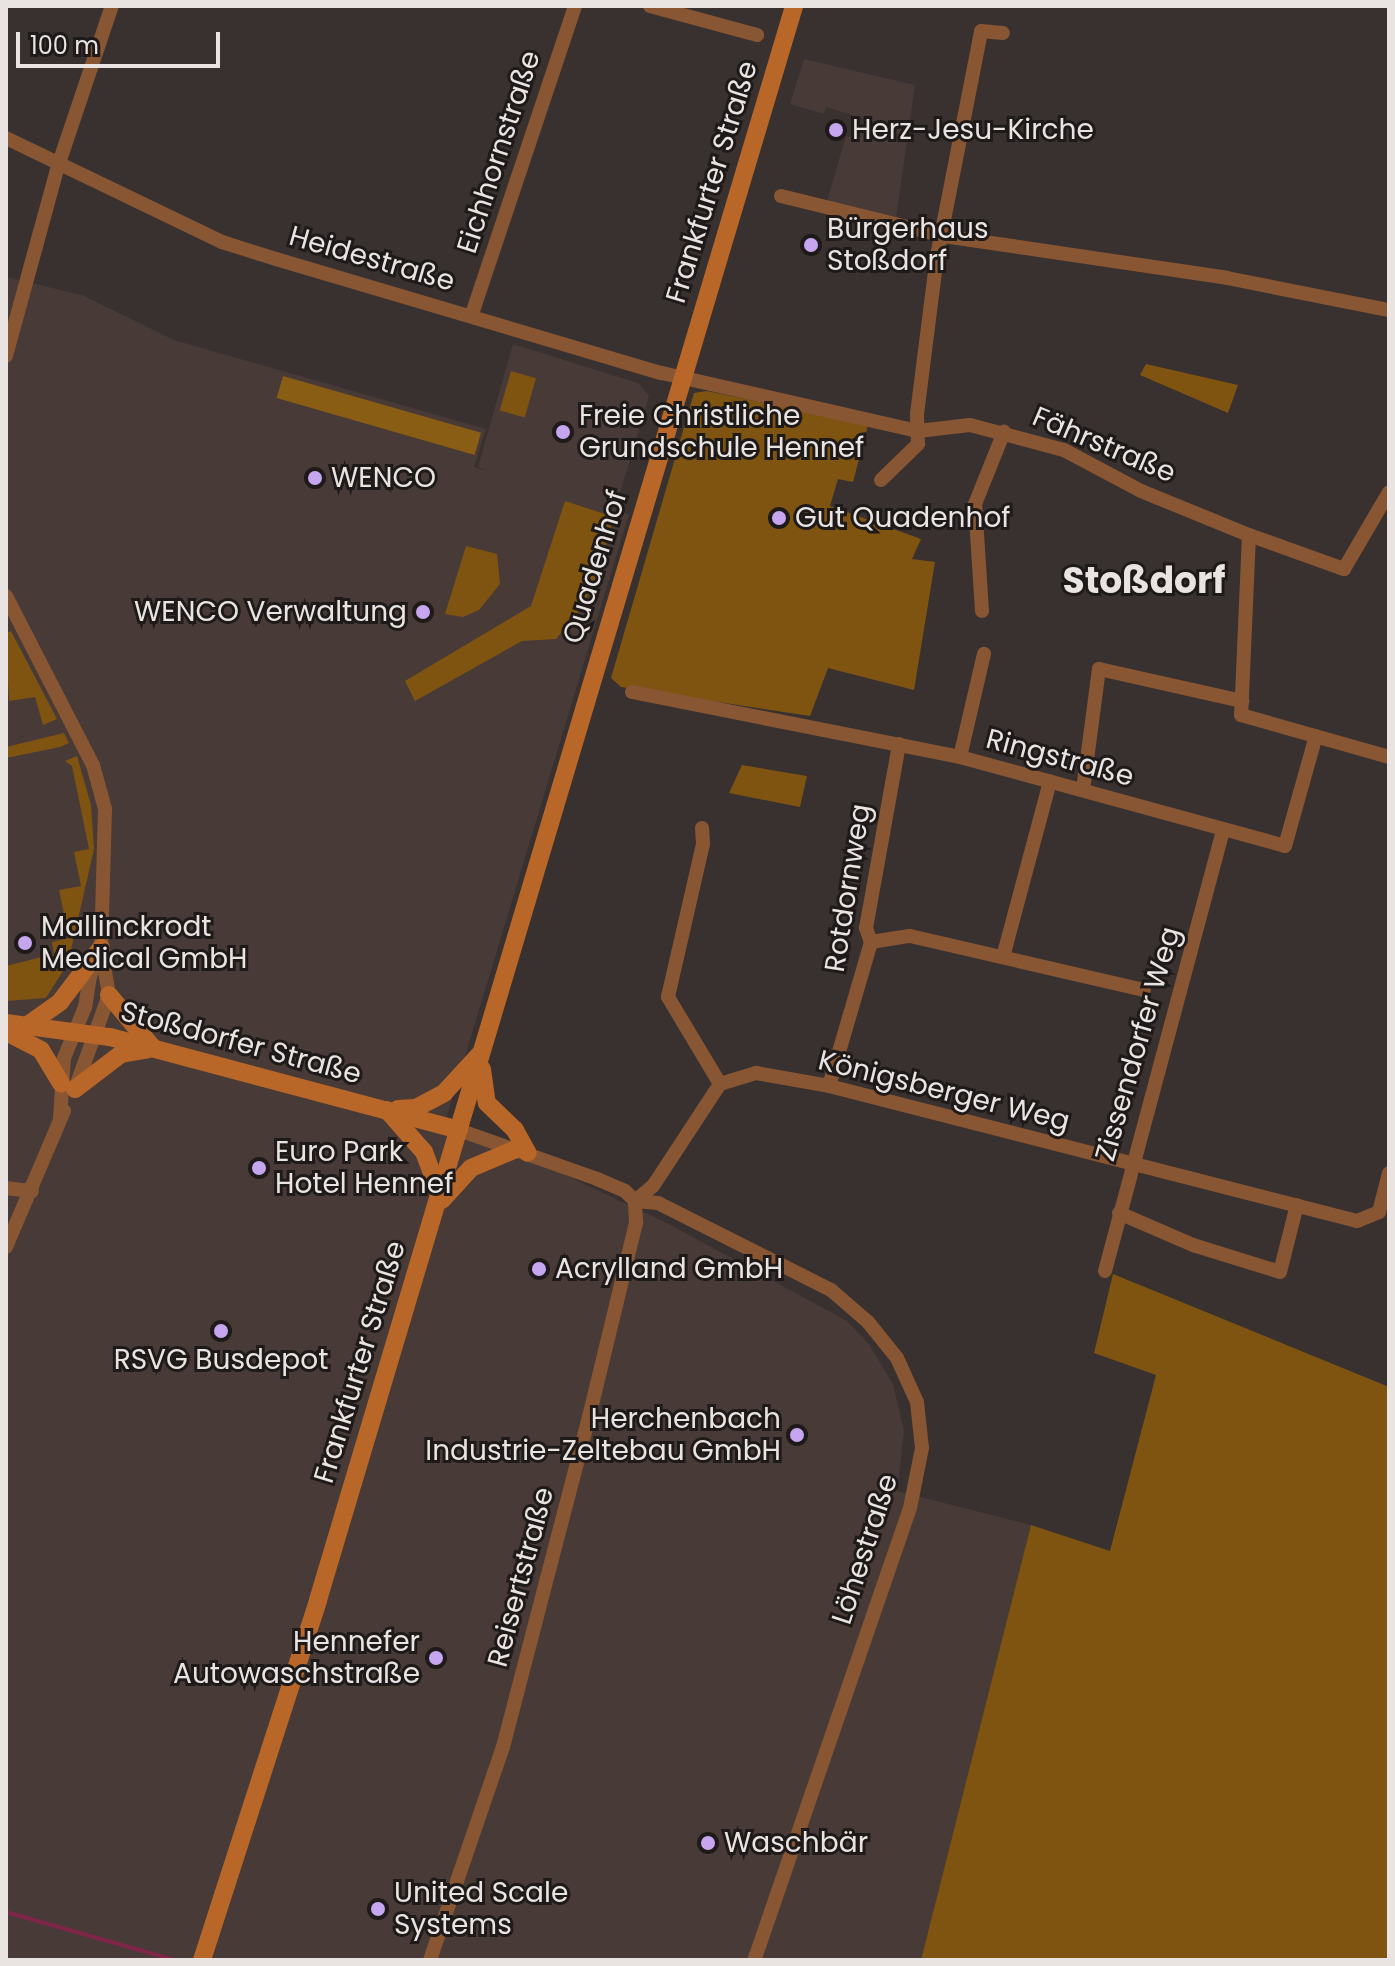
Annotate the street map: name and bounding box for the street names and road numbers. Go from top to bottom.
street label: Eichhornstraße [450,46,548,258]
street label: Frankfurter Straße [659,57,765,307]
street label: Heidestraße [285,219,459,299]
street label: Fährstraße [1027,400,1181,490]
street label: Quadenhof [556,486,634,648]
street label: Ringstraße [983,722,1137,794]
street label: Rotdornweg [818,802,878,974]
street label: Zissendorfer Weg [1089,923,1187,1165]
street label: Stoßdorfer Straße [117,995,365,1091]
street label: Königsberger Weg [815,1044,1073,1138]
street label: Frankfurter Straße [307,1237,413,1487]
street label: Löhestraße [825,1470,905,1628]
street label: Reisertstraße [481,1484,561,1670]

